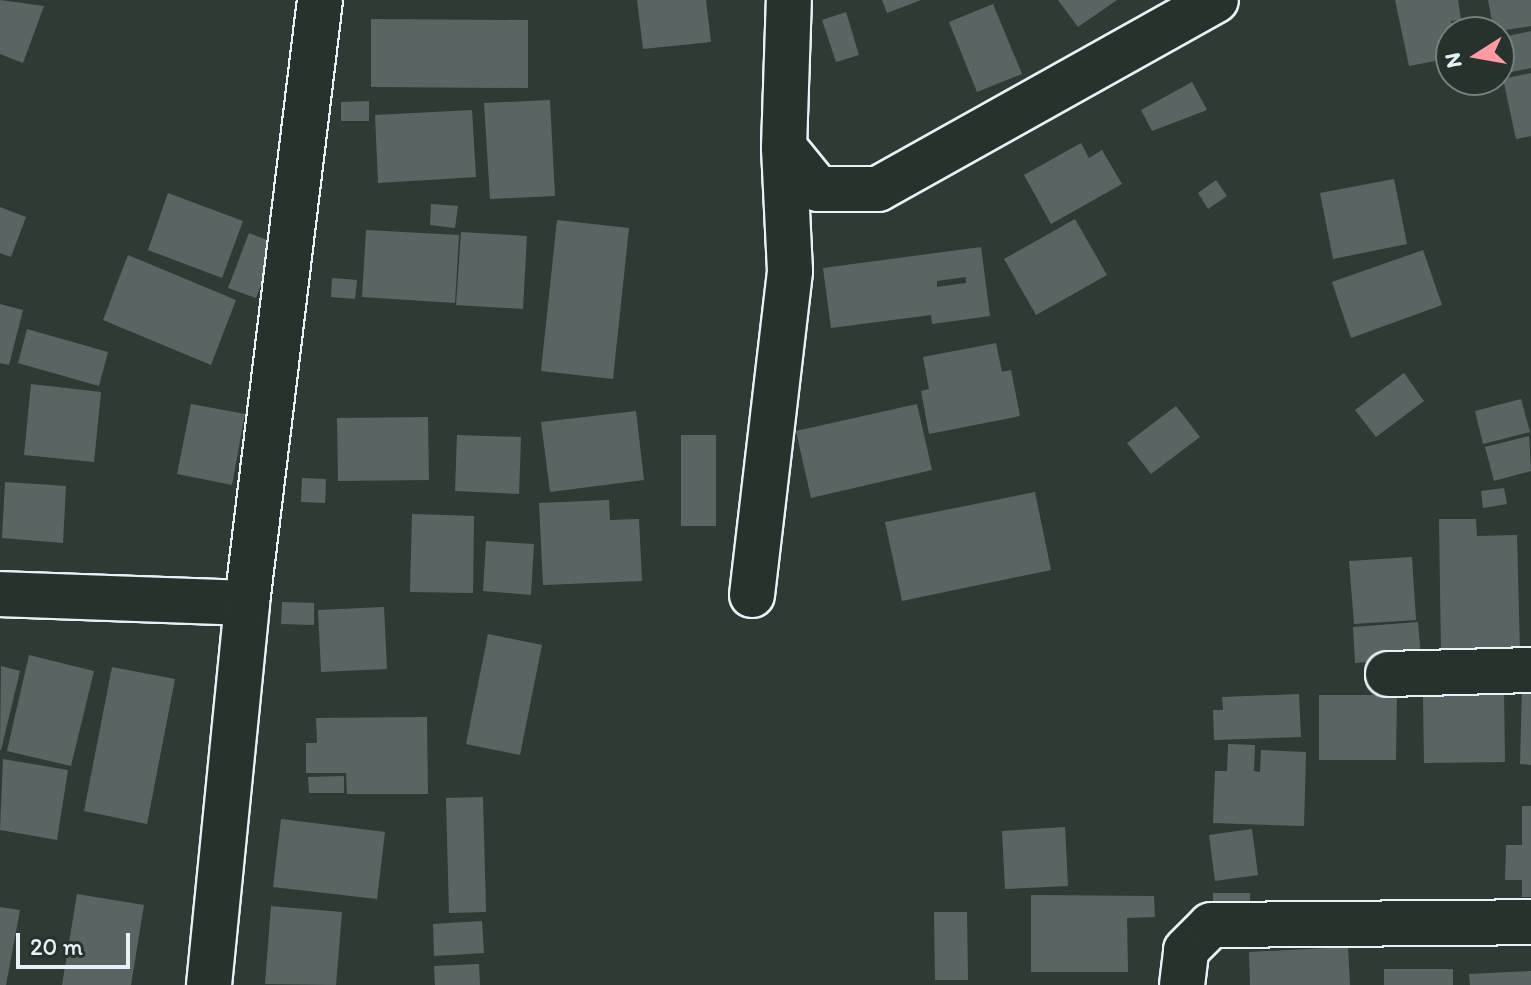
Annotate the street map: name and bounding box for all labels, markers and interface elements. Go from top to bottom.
north arrow [1435,16,1515,96]
text: N [1438,50,1468,70]
scale bar [20,917,134,967]
text: 20 m [30,932,83,961]

